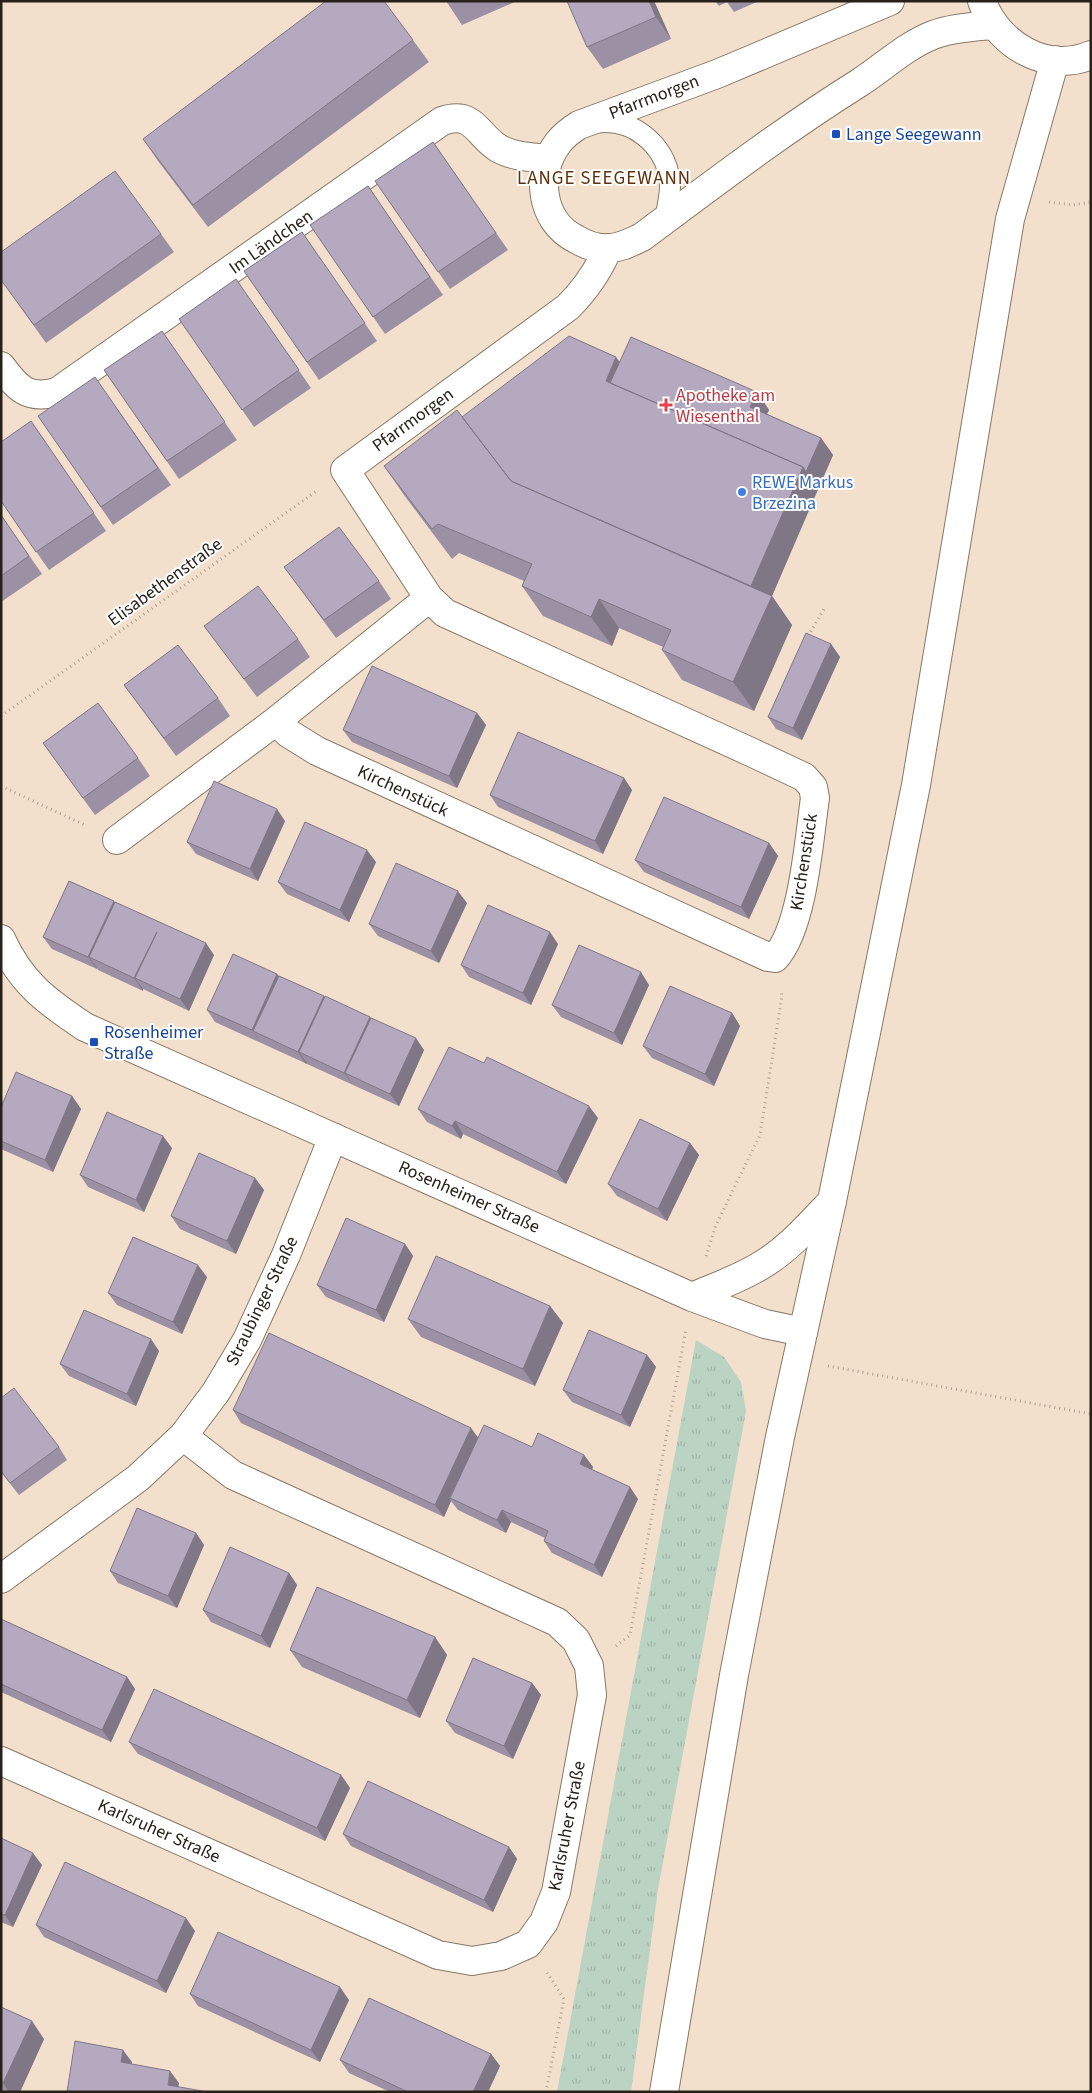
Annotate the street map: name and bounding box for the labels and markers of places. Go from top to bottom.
place label: Lange Seegewann [846,122,982,147]
marker: Lange Seegewann [830,128,842,140]
place label: Apotheke am Wiesenthal [676,383,775,429]
marker: Apotheke am Wiesenthal [660,399,672,411]
place label: REWE Markus Brzezina [752,470,853,516]
marker: REWE Markus Brzezina [736,486,748,498]
place label: Rosenheimer Straße [104,1020,204,1066]
marker: Rosenheimer Straße [88,1036,100,1048]

